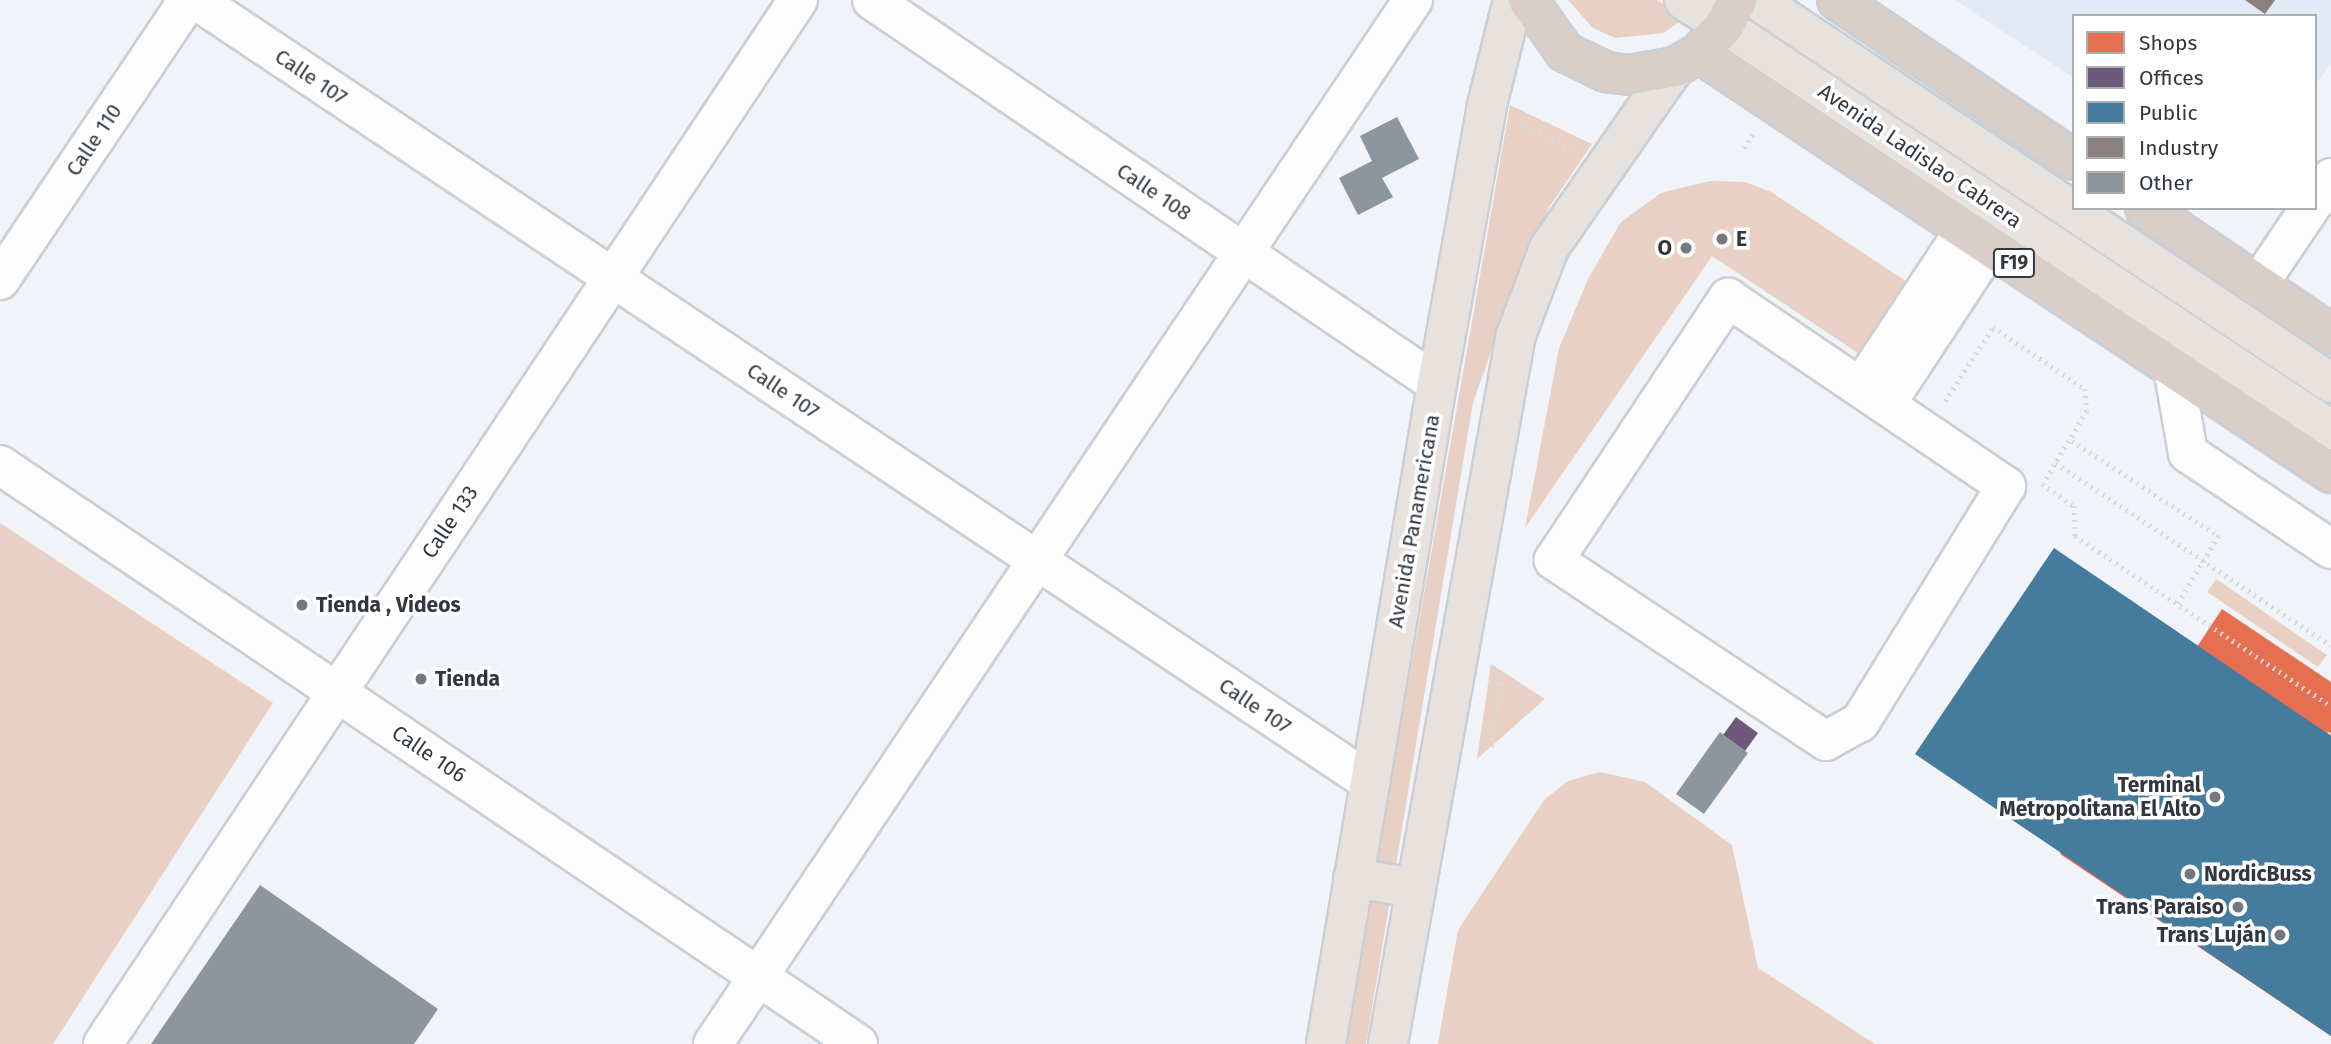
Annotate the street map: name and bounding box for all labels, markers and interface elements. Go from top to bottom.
legend [2072,14,2317,210]
text: Shops [2139,30,2197,56]
street label: Calle 107 [270,44,352,110]
text: Offices [2139,65,2204,91]
street label: Avenida Ladislao Cabrera [1814,78,2026,234]
street label: Calle 110 [61,99,127,181]
text: Public [2139,100,2197,126]
text: Industry [2139,135,2218,161]
street label: Calle 108 [1112,158,1196,226]
text: Other [2139,170,2193,196]
place label: E [1736,226,1747,252]
marker: E [1714,231,1730,247]
place label: O [1657,235,1672,261]
marker: O [1678,240,1694,256]
road number: F19 [1991,247,2037,278]
street label: Calle 107 [742,358,824,424]
street label: Avenida Panamericana [1383,412,1445,630]
street label: Calle 133 [417,481,483,563]
place label: Tienda , Videos [316,592,461,618]
marker: Tienda , Videos [294,597,310,613]
place label: Tienda [435,666,500,692]
marker: Tienda [413,671,429,687]
street label: Calle 107 [1214,673,1296,739]
street label: Calle 106 [387,720,471,788]
place label: Terminal Metropolitana El Alto [1999,772,2201,822]
marker: Terminal Metropolitana El Alto [2207,789,2223,805]
place label: NordicBuss [2204,861,2312,887]
marker: NordicBuss [2182,866,2198,882]
place label: Trans Paraiso [2096,894,2224,920]
marker: Trans Paraiso [2230,899,2246,915]
place label: Trans Luján [2157,922,2266,948]
marker: Trans Luján [2272,927,2288,943]

